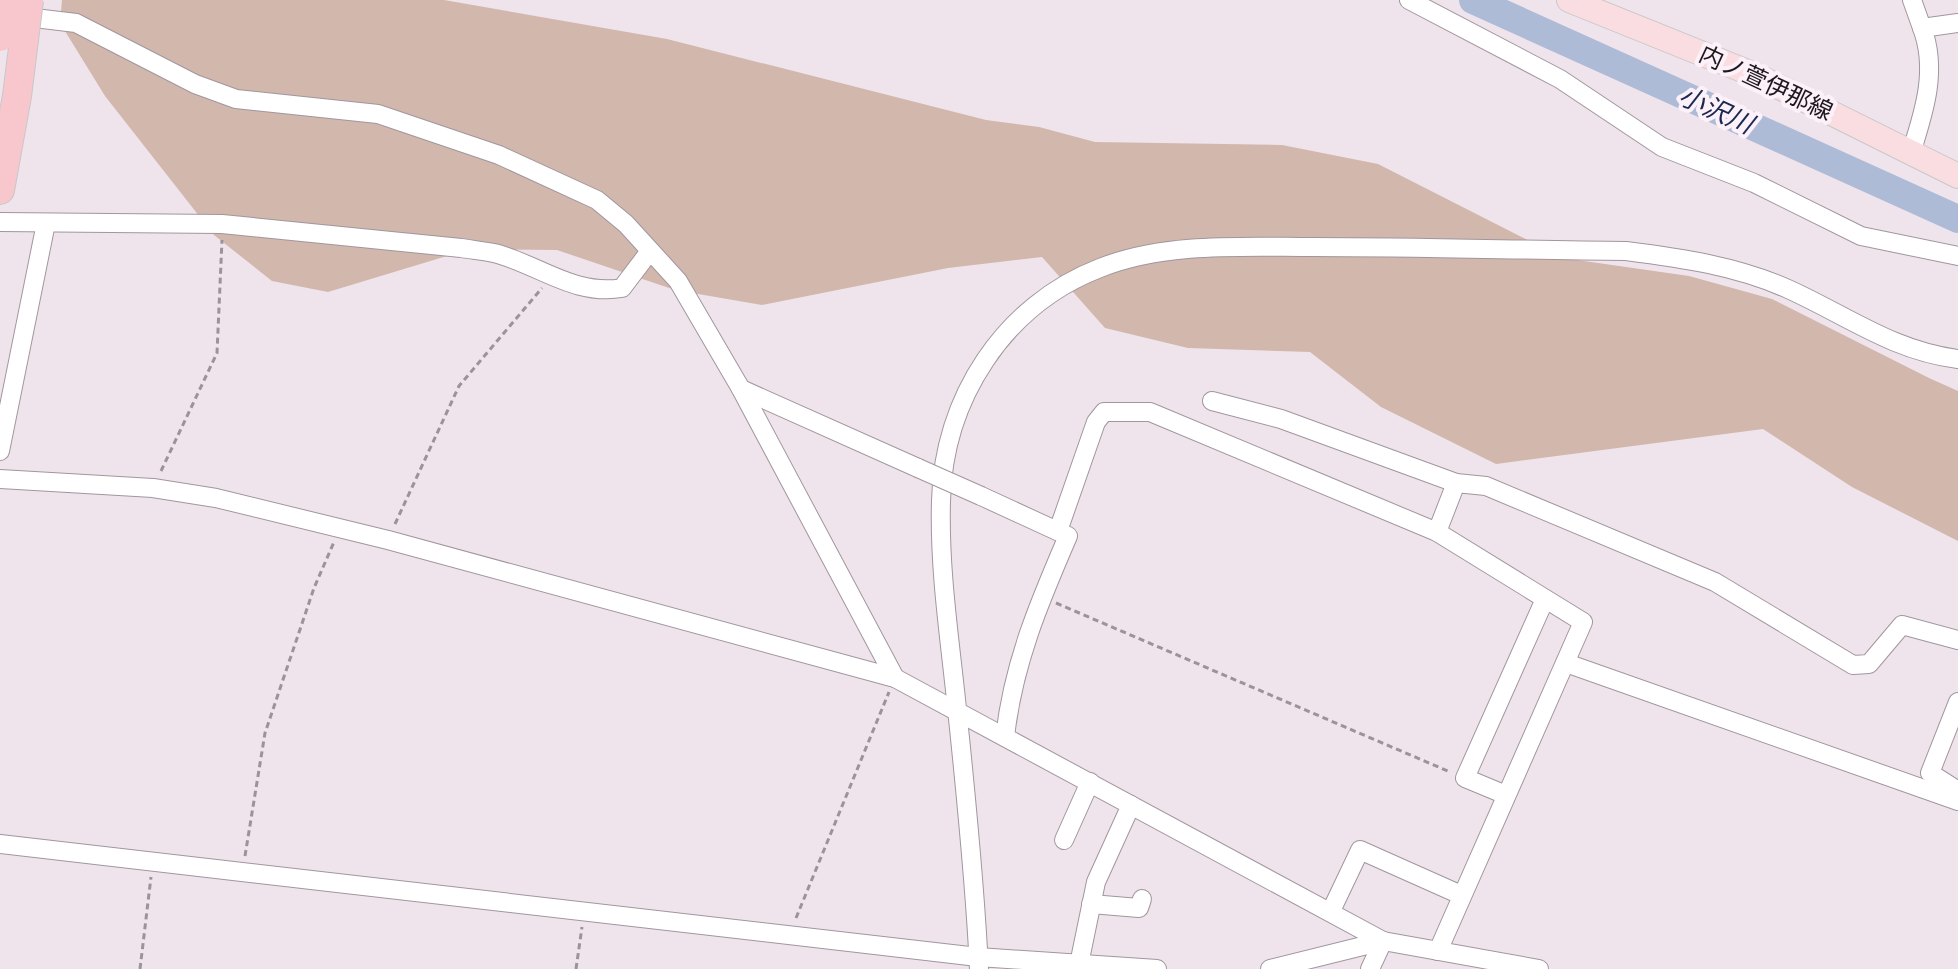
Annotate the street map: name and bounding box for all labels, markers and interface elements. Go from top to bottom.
street label: 内ノ萱伊那線 [1695,38,1838,126]
water label: 小沢川 [1674,79,1761,142]

